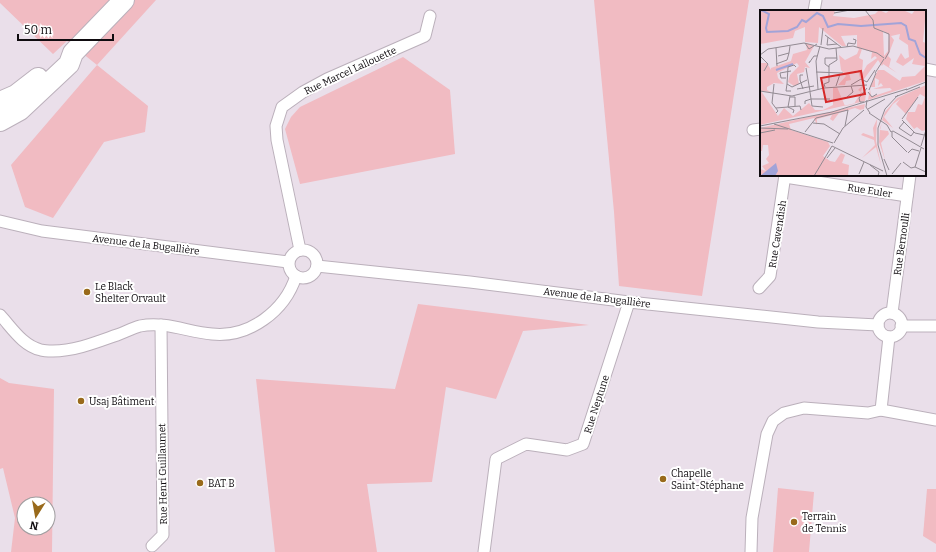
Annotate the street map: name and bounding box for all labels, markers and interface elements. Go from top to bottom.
inset map [760,10,926,176]
scale bar [18,16,113,42]
text: 50 m [24,23,53,37]
street label: Rue Marcel Lallouette [302,44,398,98]
street label: Rue Euler [847,182,894,201]
street label: Rue Cavendish [767,199,789,269]
street label: Rue Bernoulli [892,212,912,276]
street label: Avenue de la Bugallière [92,232,200,258]
place label: Le Black Shelter Orvault [95,281,166,305]
street label: Avenue de la Bugallière [543,285,651,311]
marker: Le Black Shelter Orvault [82,287,92,297]
street label: Rue Neptune [582,373,612,435]
place label: Usaj Bâtiment [89,395,155,408]
marker: Usaj Bâtiment [76,396,86,406]
street label: Rue Henri Guillaumet [156,423,170,525]
place label: Chapelle Saint-Stéphane [671,468,744,492]
marker: Chapelle Saint-Stéphane [658,474,668,484]
marker: BAT B [195,478,205,488]
place label: BAT B [208,478,235,490]
north arrow [16,496,56,536]
place label: Terrain de Tennis [802,511,847,535]
marker: Terrain de Tennis [789,517,799,527]
text: N [28,518,40,533]

